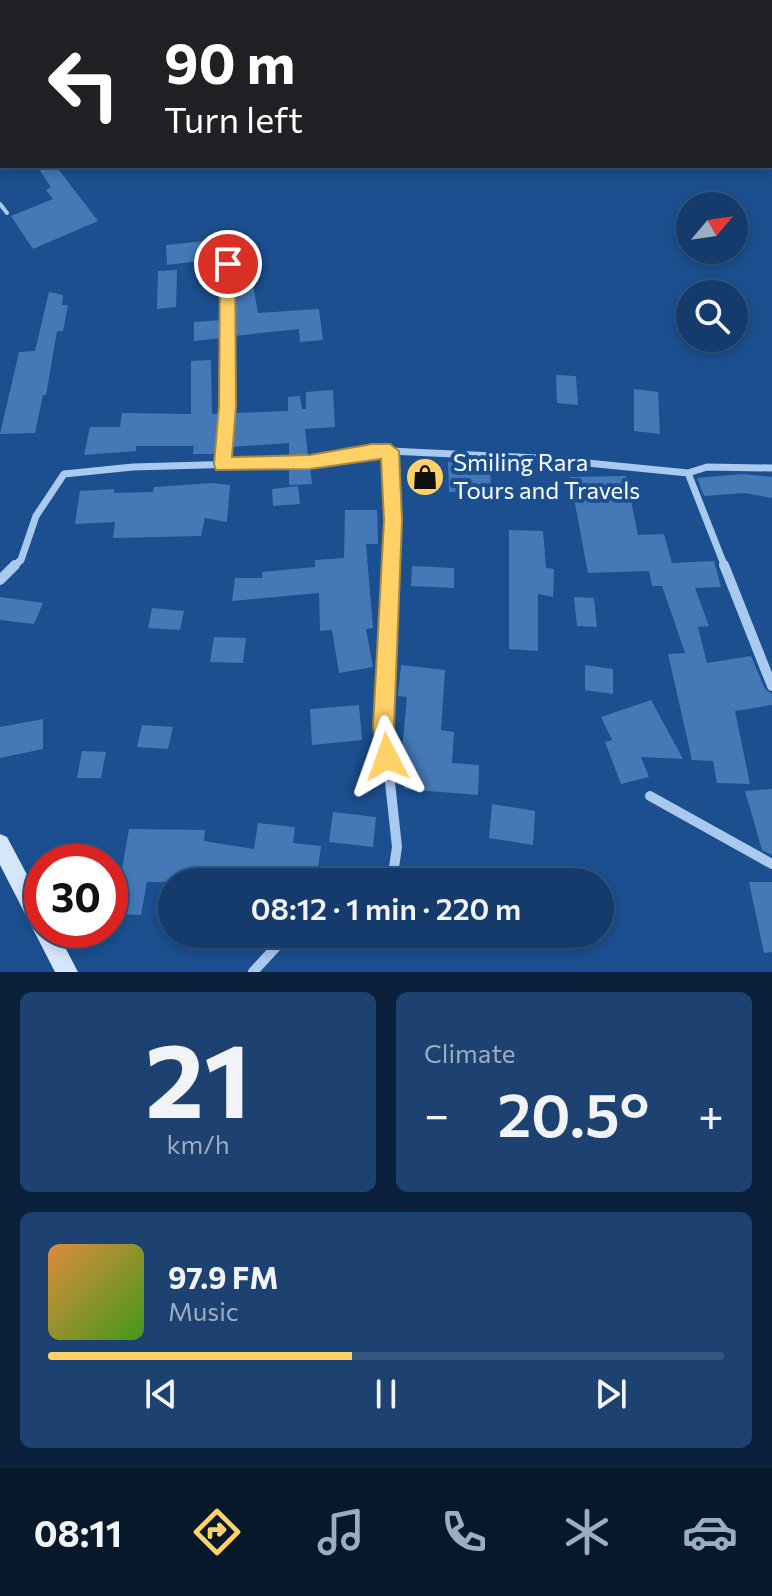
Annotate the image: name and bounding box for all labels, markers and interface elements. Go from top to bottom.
text: 90 m [164,27,295,96]
icon: left [32,32,136,136]
text: Turn left [164,96,303,140]
north arrow [676,192,748,264]
map controls [676,192,748,352]
pin [194,230,262,298]
icon: arrive [206,242,250,286]
button: search [676,280,748,352]
place label: Smiling Rara Tours and Travels [453,447,640,504]
shop icon: Smiling Rara Tours and Travels [404,456,446,498]
position arrow [345,715,429,799]
speed limit sign: 30 [24,844,128,948]
text: 08:12 · 1 min · 220 m [251,889,521,926]
text: 21 [145,1012,251,1139]
text: Climate [424,1037,516,1068]
text: 20.5° [498,1076,650,1149]
text: − [424,1086,449,1140]
text: + [698,1086,724,1140]
text: km/h [166,1128,230,1159]
text: 97.9 FM [168,1258,278,1295]
text: Music [168,1295,239,1326]
icon: previous [139,1372,183,1416]
icon: pause [364,1372,408,1416]
icon: next [589,1372,633,1416]
icon: directions [189,1504,245,1560]
icon: music [313,1504,369,1560]
icon: phone [436,1504,492,1560]
icon: climate [559,1504,615,1560]
icon: car [682,1504,738,1560]
text: 08:11 [34,1510,122,1554]

